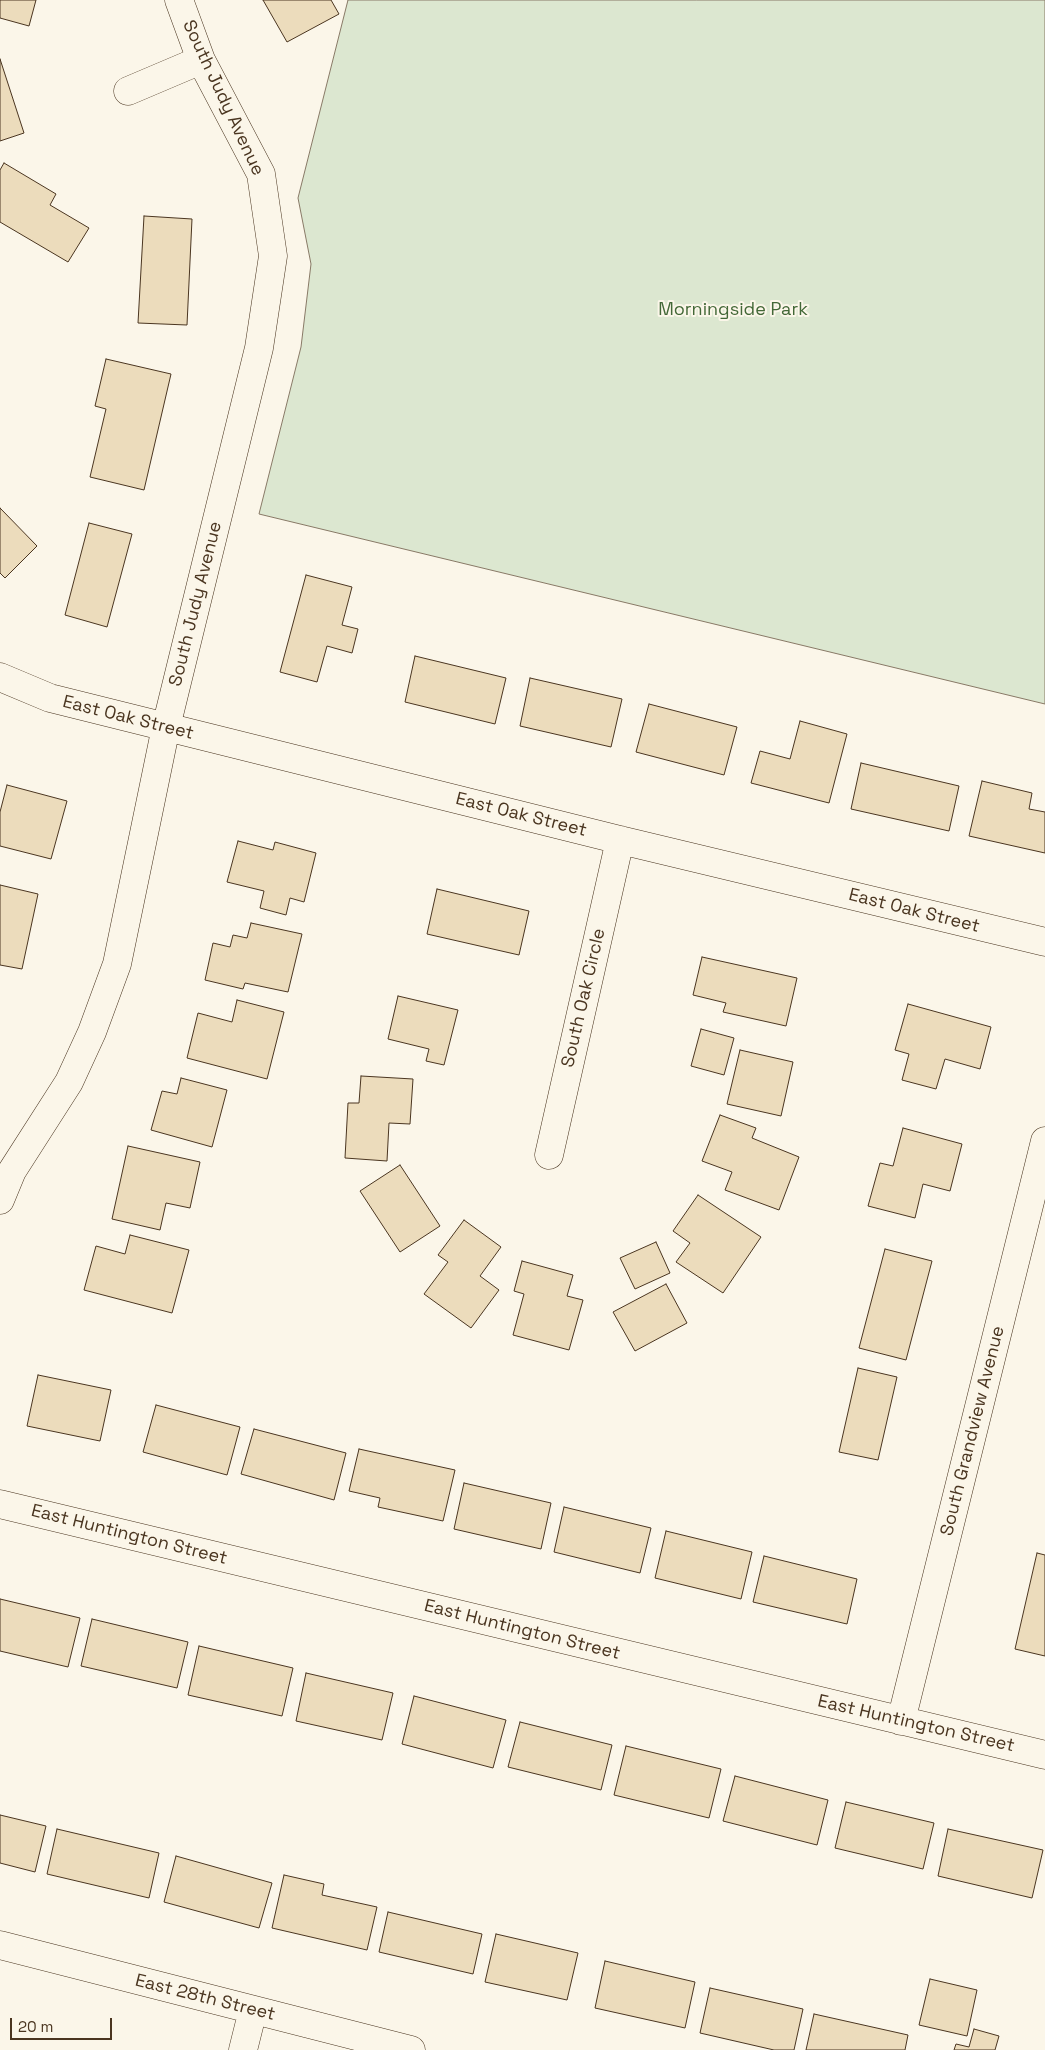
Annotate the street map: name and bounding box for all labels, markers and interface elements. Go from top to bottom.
street label: South Judy Avenue [177,17,269,179]
park label: Morningside Park [658,299,808,321]
street label: South Judy Avenue [165,519,227,689]
street label: East Oak Street [60,691,196,745]
street label: East Oak Street [453,788,589,842]
street label: East Oak Street [846,884,982,938]
street label: South Oak Circle [557,926,611,1070]
street label: South Grandview Avenue [936,1324,1010,1538]
street label: East Huntington Street [29,1500,229,1570]
street label: East Huntington Street [422,1595,622,1665]
street label: East Huntington Street [816,1691,1016,1757]
street label: East 28th Street [133,1970,277,2026]
scale bar [12,2008,115,2040]
text: 20 m [18,2017,53,2036]

